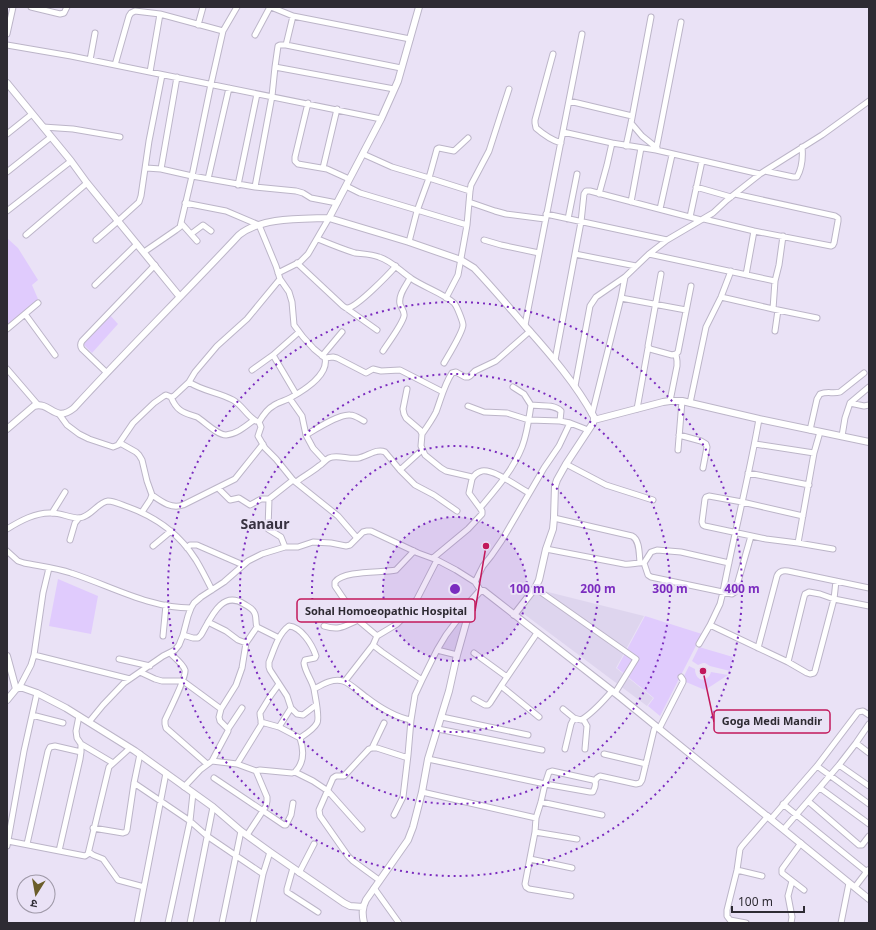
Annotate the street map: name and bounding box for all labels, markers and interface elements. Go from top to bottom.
district label: Sanaur [241,514,290,533]
text: 100 m [509,580,545,597]
text: 200 m [580,580,616,597]
text: 300 m [652,580,688,597]
text: 400 m [724,580,760,597]
centre of rings [448,582,462,596]
callout: Sohal Homoeopathic Hospital [297,599,475,622]
text: Sohal Homoeopathic Hospital [305,603,467,618]
callout: Goga Medi Mandir [714,710,830,733]
text: Goga Medi Mandir [722,713,822,728]
north arrow [16,874,56,914]
scale bar [732,888,804,914]
text: 100 m [738,893,773,910]
text: उ [29,896,39,912]

